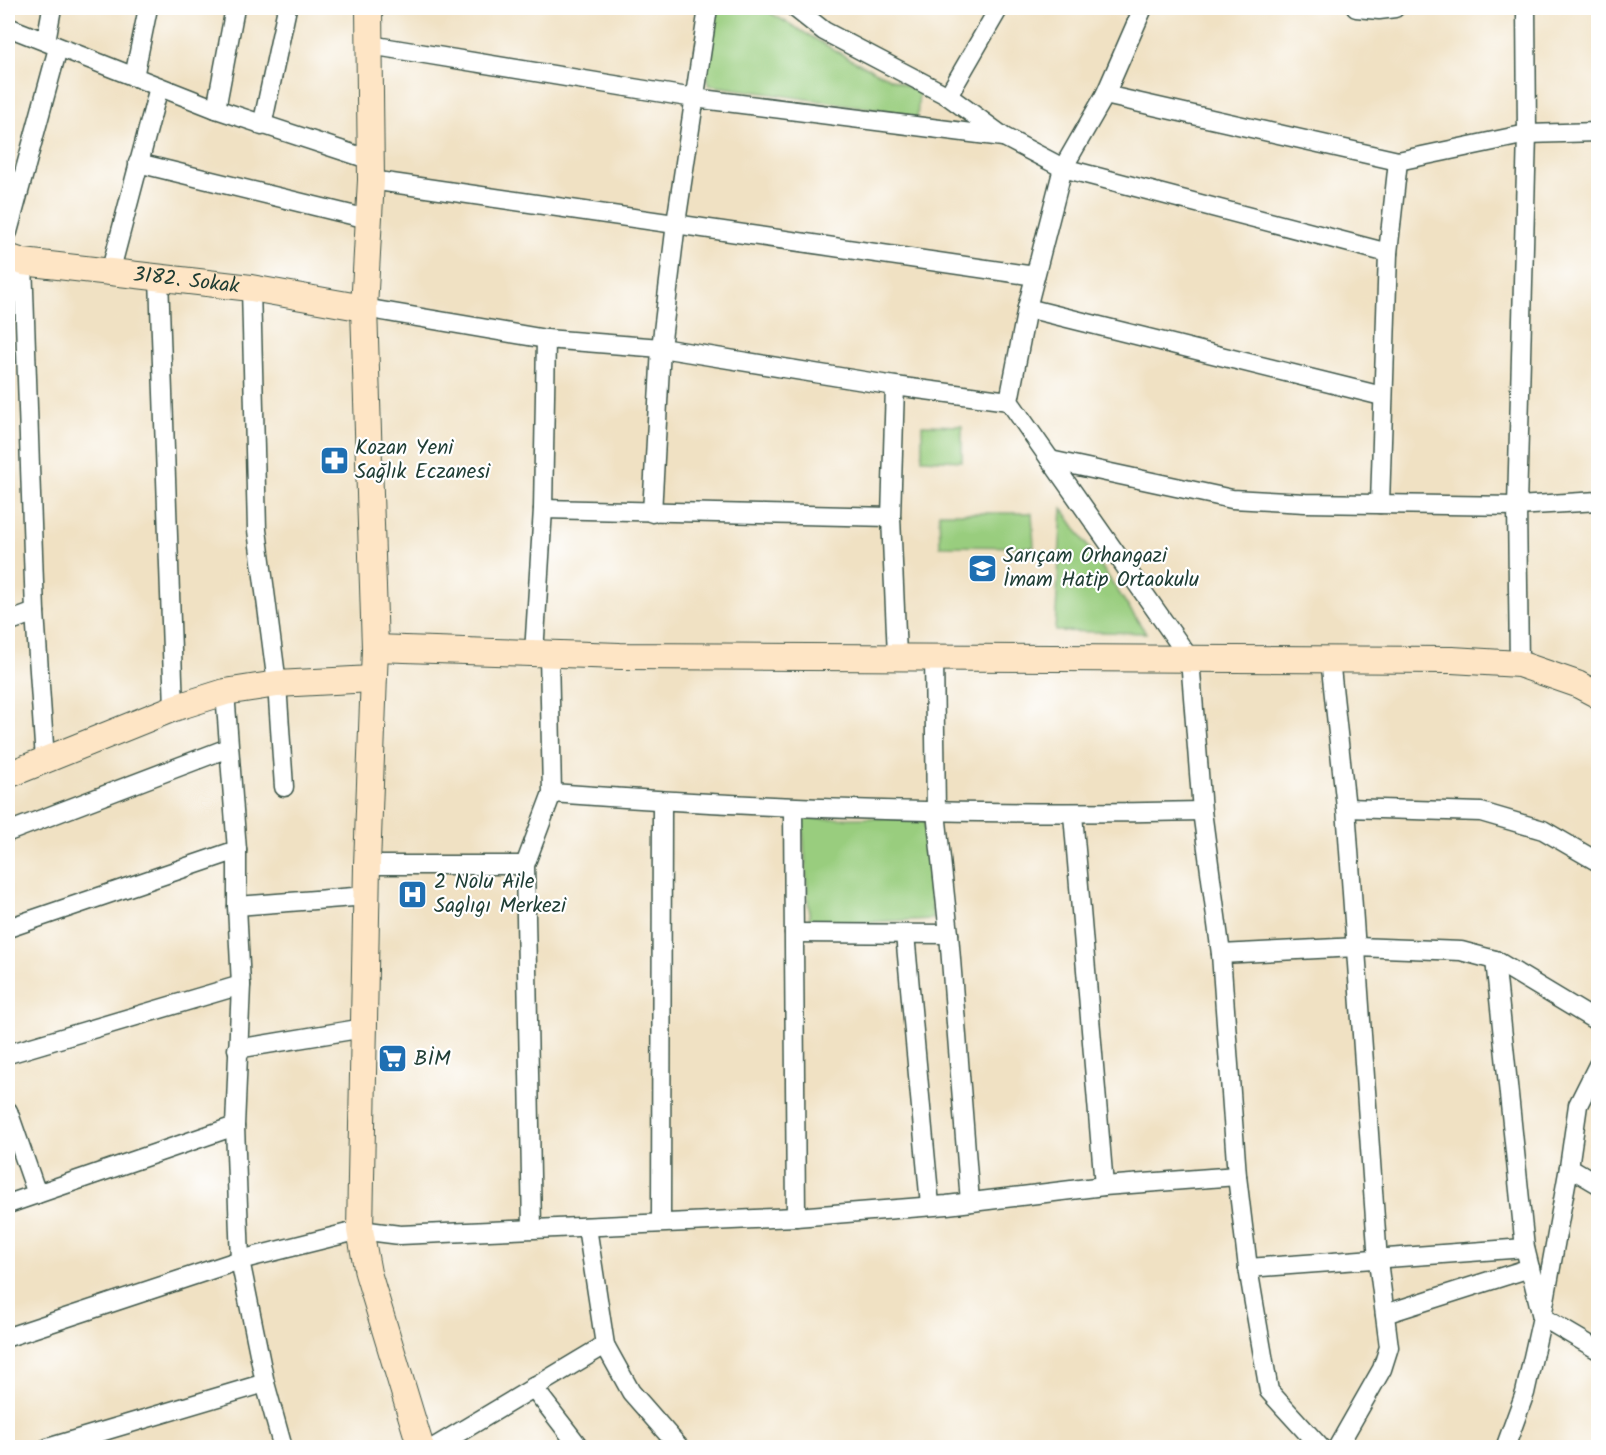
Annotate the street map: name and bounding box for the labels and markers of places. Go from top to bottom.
place label: Kozan Yeni Sağlık Eczanesi [355,432,491,489]
pharmacy icon: Kozan Yeni Sağlık Eczanesi [318,444,350,476]
place label: Sarıçam Orhangazi İmam Hatip Ortaokulu [1003,540,1199,597]
school or university icon: Sarıçam Orhangazi İmam Hatip Ortaokulu [966,552,998,584]
place label: 2 Nolu Aile Saglıgı Merkezi [434,866,567,923]
hospital icon: 2 Nolu Aile Saglıgı Merkezi [397,878,429,910]
supermarket icon: BİM [377,1043,409,1075]
place label: BİM [414,1043,451,1076]

